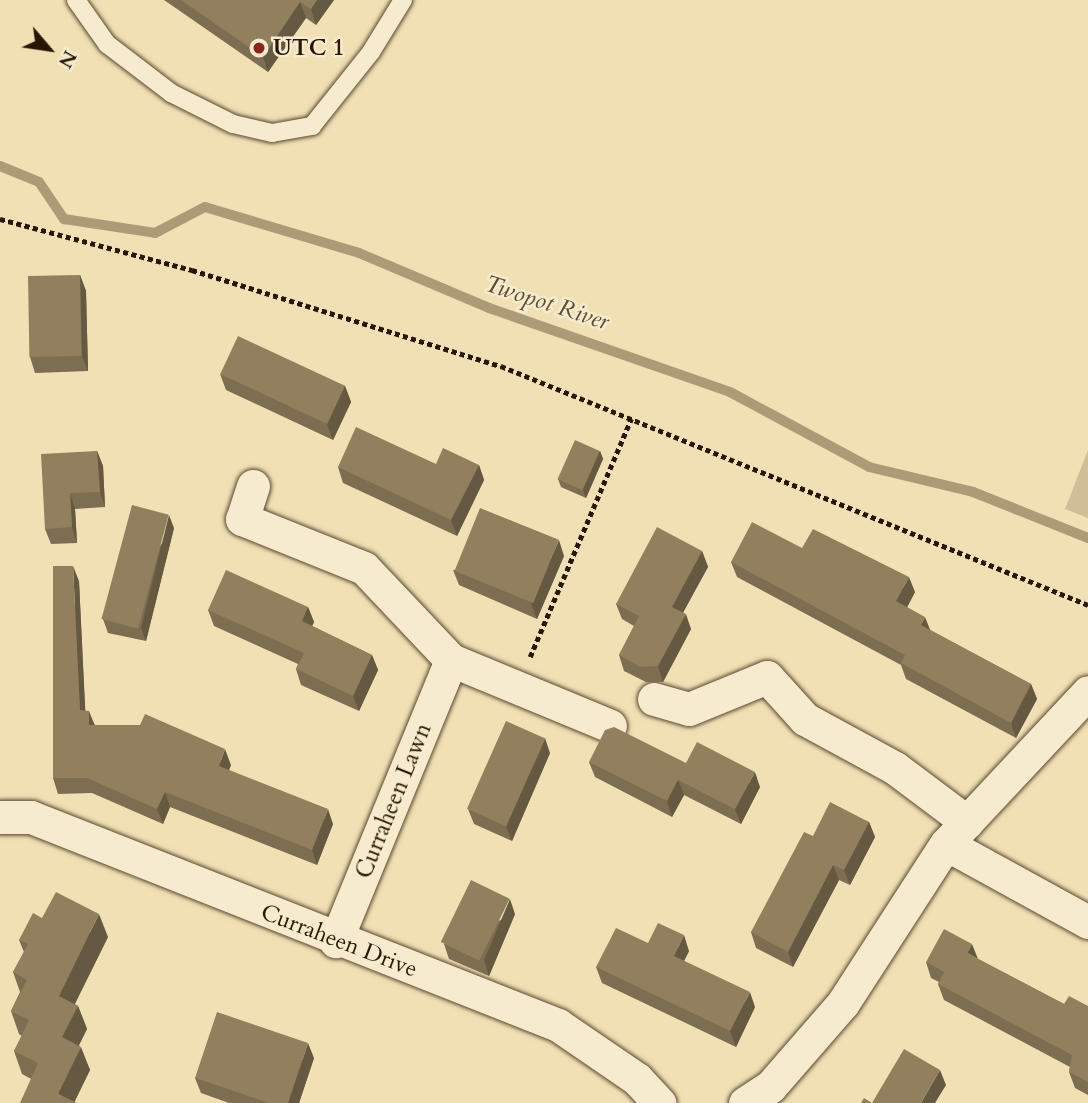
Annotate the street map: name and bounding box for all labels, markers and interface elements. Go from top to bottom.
north arrow [14,14,84,84]
place label: UTC 1 [273,34,344,62]
marker: UTC 1 [251,40,267,56]
text: N [52,46,83,73]
water label: Twopot River [481,269,613,337]
street label: Curraheen Lawn [350,719,438,883]
street label: Curraheen Drive [257,898,421,984]

